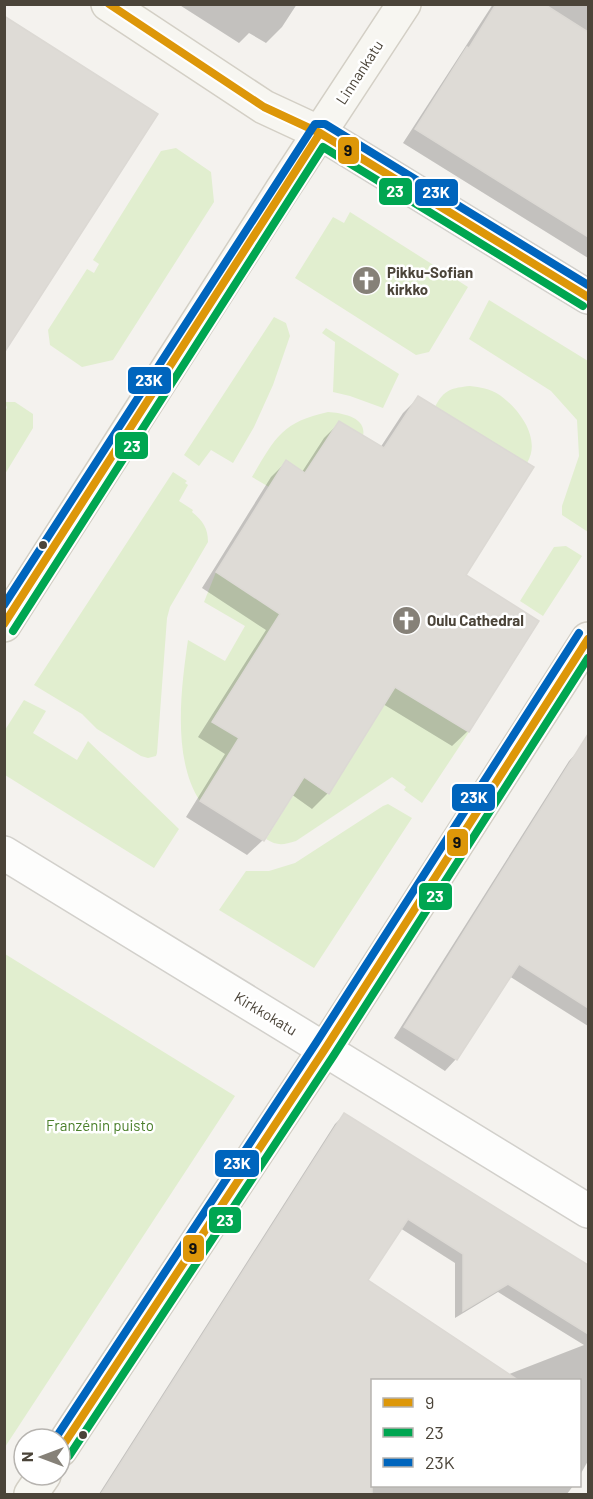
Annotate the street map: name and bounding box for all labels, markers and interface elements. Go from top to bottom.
street label: Linnankatu [332,37,386,107]
line badge: 9 [337,136,360,165]
text: 9 [344,140,352,159]
line badge: 23 [378,177,413,206]
line badge: 23K [414,178,459,207]
text: 23 [386,181,404,200]
text: 23K [422,182,450,201]
place label: Pikku-Sofian kirkko [387,263,473,298]
church icon: Pikku-Sofian kirkko [350,265,382,297]
line badge: 23K [127,366,172,395]
text: 23K [135,370,163,389]
line badge: 23 [114,431,149,460]
text: 23 [123,436,141,455]
unlabelled marker [37,539,49,551]
church icon: Oulu Cathedral [390,604,422,636]
place label: Oulu Cathedral [427,611,524,629]
line badge: 23K [451,783,496,812]
text: 23K [460,787,488,806]
line badge: 9 [446,828,469,857]
text: 9 [453,832,461,851]
line badge: 23 [418,882,453,911]
text: 23 [426,886,444,905]
street label: Kirkkokatu [231,987,301,1039]
park label: Franzénin puisto [46,1116,154,1134]
line badge: 23K [214,1149,260,1178]
text: 23K [223,1153,251,1172]
line badge: 23 [208,1206,242,1234]
text: 23 [216,1210,234,1229]
line badge: 9 [182,1234,205,1263]
text: 9 [189,1238,197,1257]
legend [371,1379,581,1487]
text: 9 [425,1391,434,1413]
text: 23 [425,1421,444,1443]
north arrow [12,1427,72,1487]
unlabelled marker [77,1429,89,1441]
text: 23K [425,1451,455,1473]
text: N [17,1452,36,1462]

